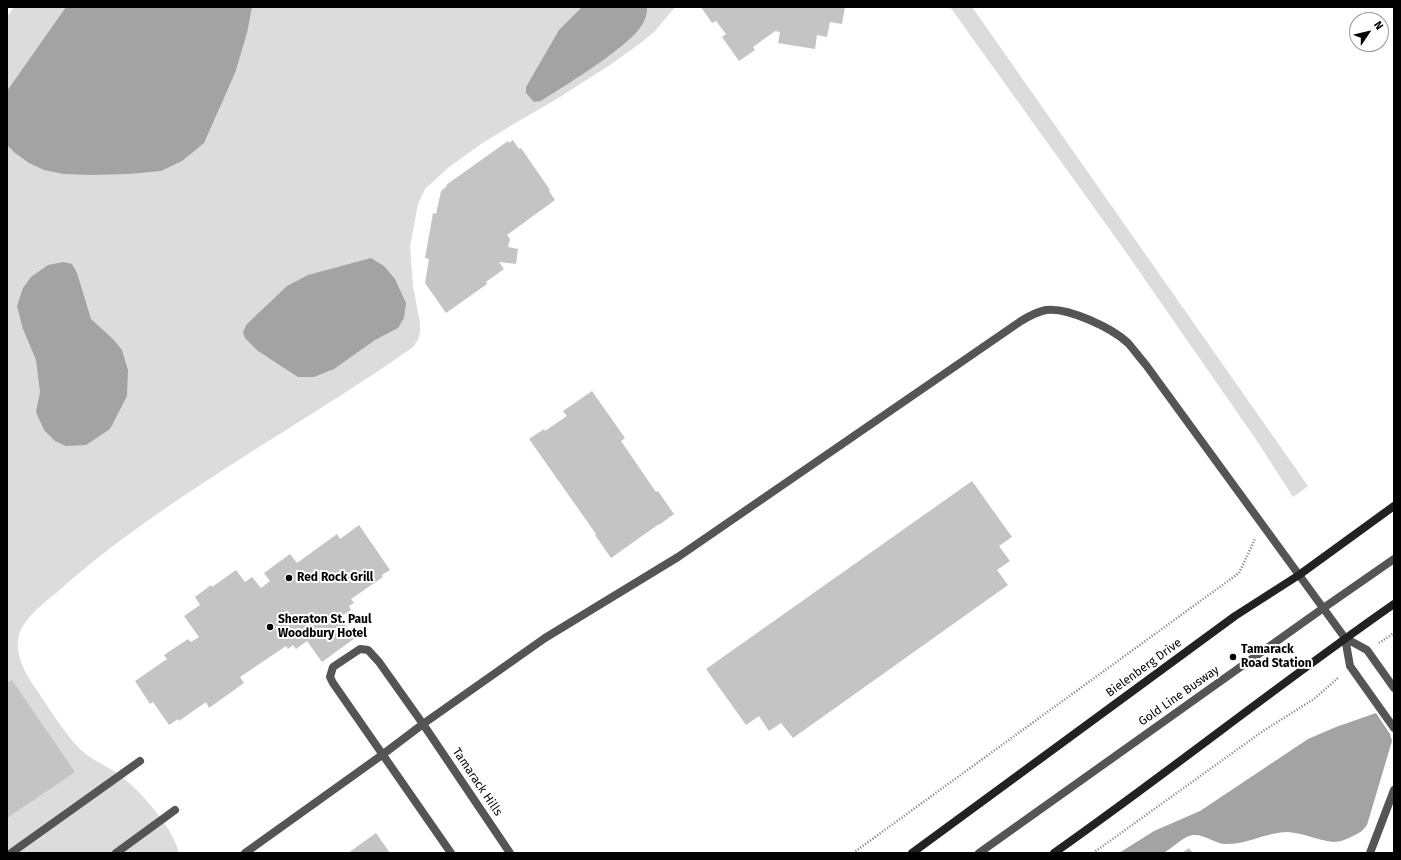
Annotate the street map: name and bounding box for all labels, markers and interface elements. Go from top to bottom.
north arrow [1349,12,1389,52]
text: N [1371,19,1386,32]
place label: Red Rock Grill [297,571,373,585]
marker: Red Rock Grill [284,573,294,583]
place label: Sheraton St. Paul Woodbury Hotel [278,613,371,641]
marker: Sheraton St. Paul Woodbury Hotel [265,622,275,632]
street label: Bielenberg Drive [1103,636,1185,700]
place label: Tamarack Road Station [1241,643,1312,671]
marker: Tamarack Road Station [1228,652,1238,662]
street label: Gold Line Busway [1136,663,1222,729]
street label: Tamarack Hills [449,745,505,819]

